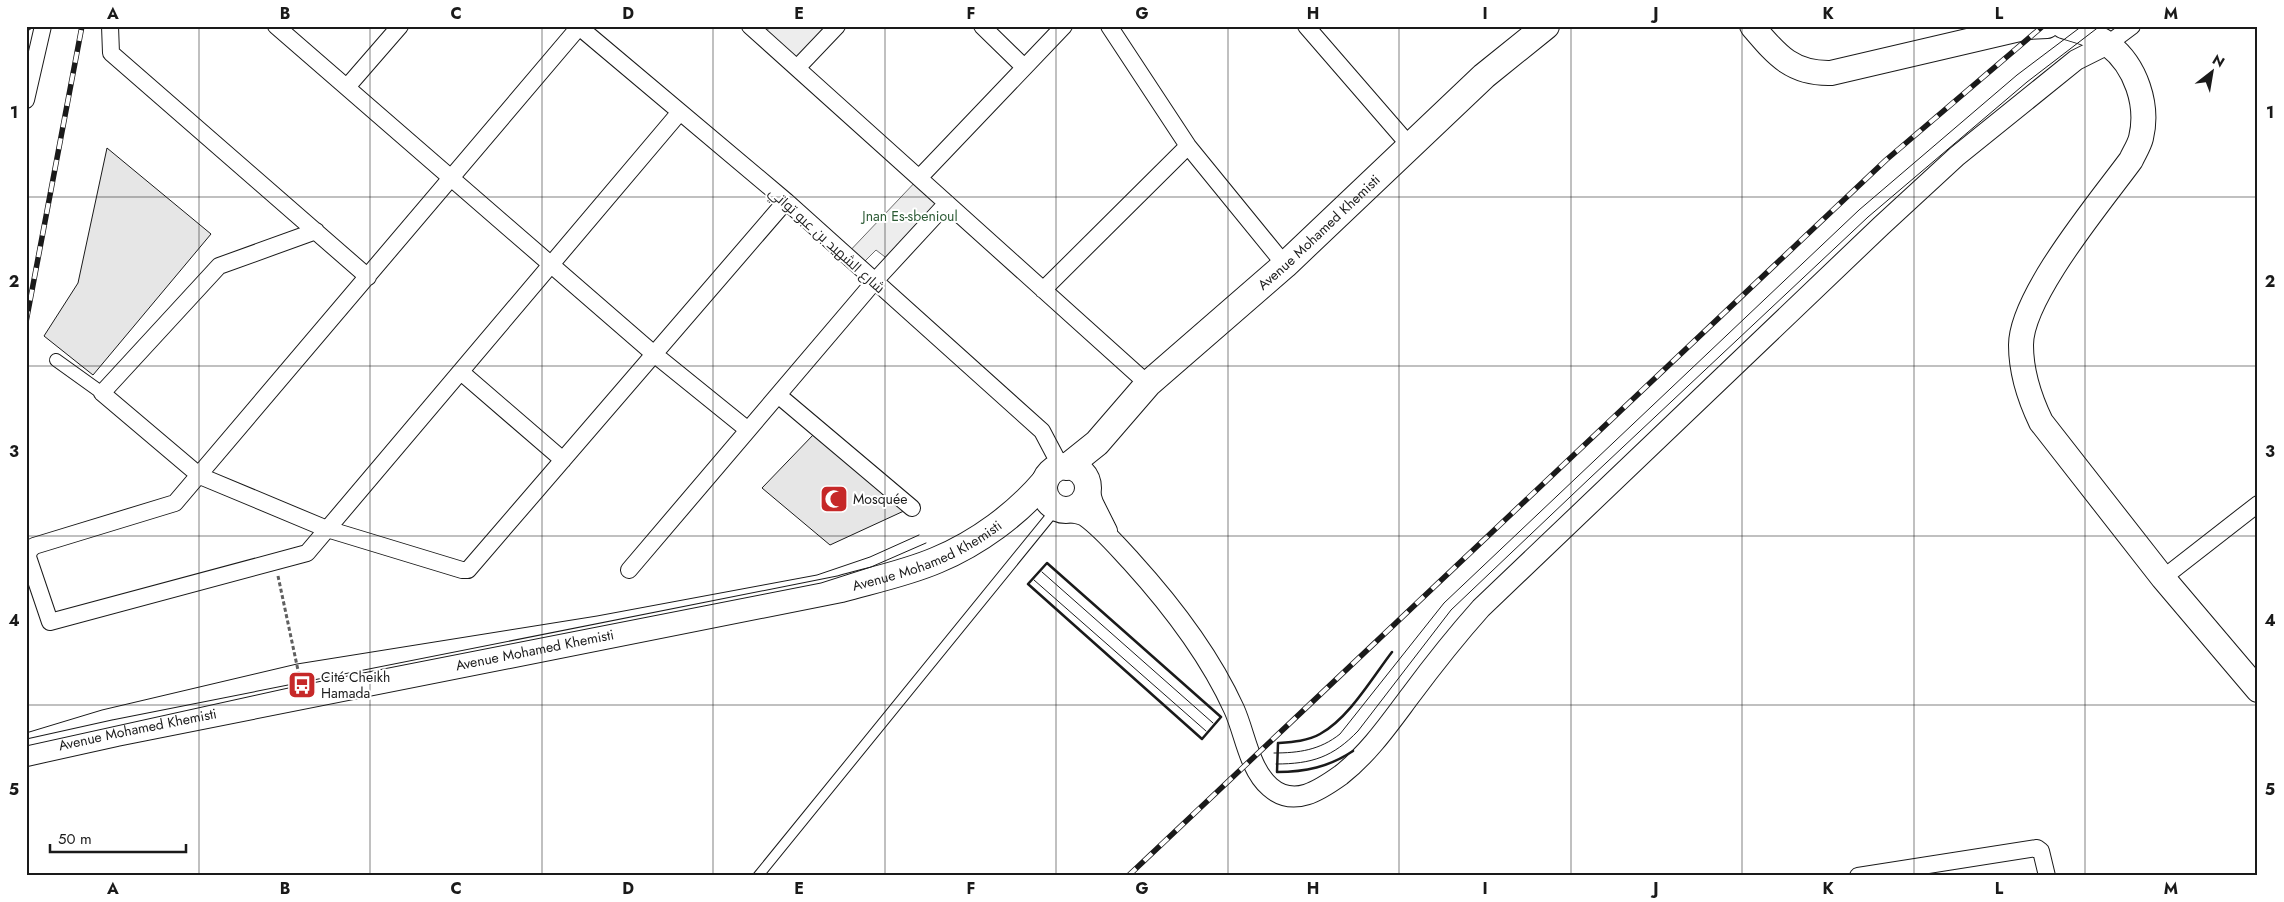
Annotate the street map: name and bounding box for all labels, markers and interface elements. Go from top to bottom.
text: A [106,2,119,25]
text: B [280,2,290,25]
text: C [450,2,462,25]
text: D [622,2,634,25]
text: E [794,2,804,25]
text: F [967,2,975,25]
text: G [1135,2,1149,25]
text: H [1307,2,1319,25]
text: I [1482,2,1488,25]
text: J [1650,2,1659,25]
text: K [1822,2,1834,25]
text: L [1995,2,2004,25]
text: M [2164,2,2178,25]
north arrow [2186,48,2236,98]
text: N [2209,49,2229,72]
text: 1 [10,101,18,124]
text: 1 [2266,101,2274,124]
street label: Avenue Mohamed Khemisti [1253,170,1384,294]
street label: شارع الشهيد بن عبو تواتي [763,182,889,299]
park label: Jnan Es-sbenioul [860,206,958,226]
text: 2 [9,270,19,293]
text: 2 [2265,270,2275,293]
text: 3 [9,440,19,463]
text: 3 [2265,440,2275,463]
mosque icon: Mosquée [819,484,849,514]
place label: Mosquée [853,489,907,509]
street label: Avenue Mohamed Khemisti [850,516,1006,595]
text: 4 [8,609,20,632]
text: 4 [2264,609,2276,632]
street label: Avenue Mohamed Khemisti [454,624,616,675]
place label: Cité Cheikh Hamada [321,667,390,703]
bus stop icon: Cité Cheikh Hamada [287,670,317,700]
street label: Avenue Mohamed Khemisti [57,703,218,755]
text: 5 [9,778,19,801]
text: 5 [2265,778,2275,801]
scale bar [50,822,186,854]
text: 50 m [58,828,92,850]
text: A [106,877,119,900]
text: B [280,877,290,900]
text: C [450,877,462,900]
text: D [622,877,634,900]
text: E [794,877,804,900]
text: F [967,877,975,900]
text: G [1135,877,1149,900]
text: H [1307,877,1319,900]
text: I [1482,877,1488,900]
text: J [1650,877,1659,900]
text: K [1822,877,1834,900]
text: L [1995,877,2004,900]
text: M [2164,877,2178,900]

